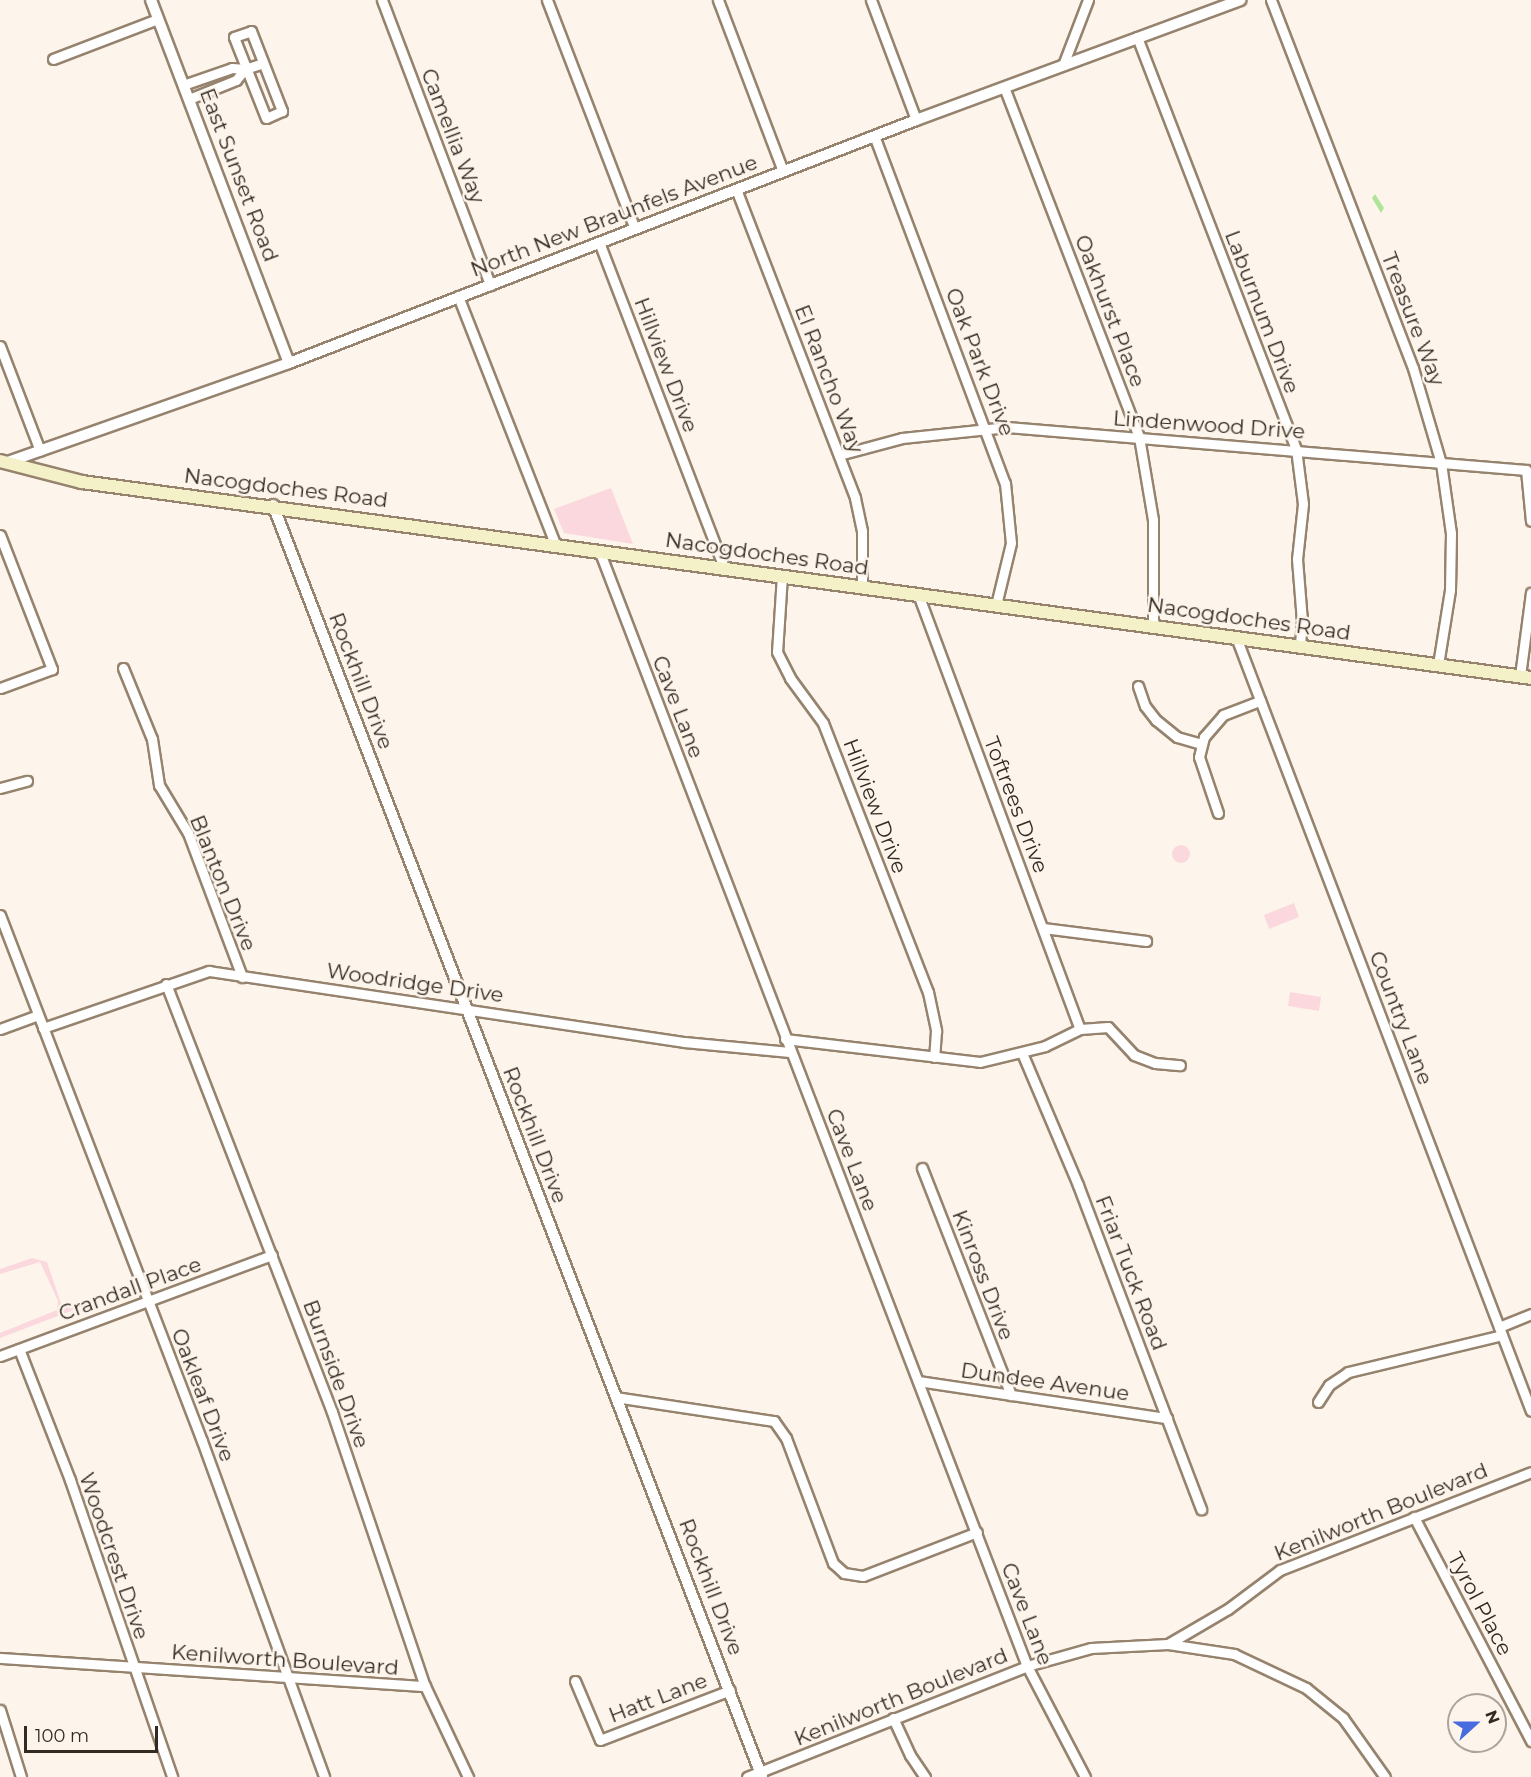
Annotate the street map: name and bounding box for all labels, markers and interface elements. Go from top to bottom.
street label: Camellia Way [416,65,490,207]
street label: East Sunset Road [194,85,284,265]
street label: North New Braunfels Avenue [467,150,761,282]
street label: Laburnum Drive [1219,227,1305,397]
street label: Oakhurst Place [1069,231,1151,391]
street label: Treasure Way [1376,249,1450,389]
street label: Oak Park Drive [940,284,1020,440]
street label: Hillview Drive [629,294,703,436]
street label: El Rancho Way [789,301,869,457]
street label: Lindenwood Drive [1112,406,1306,444]
street label: Nacogdoches Road [183,463,389,513]
street label: Nacogdoches Road [664,527,870,581]
street label: Nacogdoches Road [1146,592,1352,646]
street label: Rockhill Drive [323,609,399,753]
street label: Cave Lane [647,652,709,762]
street label: Toftrees Drive [978,733,1054,877]
street label: Hillview Drive [838,735,912,877]
street label: Blanton Drive [184,811,262,955]
street label: Country Lane [1364,948,1438,1088]
street label: Woodridge Drive [325,958,505,1008]
street label: Rockhill Drive [497,1063,573,1207]
street label: Cave Lane [821,1105,883,1215]
street label: Friar Tuck Road [1090,1192,1172,1354]
street label: Kinross Drive [947,1206,1019,1344]
street label: Crandall Place [55,1252,205,1326]
street label: Burnside Drive [298,1297,374,1451]
street label: Oakleaf Drive [166,1325,240,1465]
street label: Dundee Avenue [959,1358,1131,1406]
street label: Kenilworth Boulevard [1271,1458,1491,1566]
street label: Woodcrest Drive [74,1469,154,1643]
street label: Rockhill Drive [673,1515,749,1659]
street label: Tyrol Place [1442,1548,1518,1660]
street label: Cave Lane [996,1559,1058,1669]
street label: Kenilworth Boulevard [170,1639,400,1681]
street label: Kenilworth Boulevard [791,1643,1011,1751]
street label: Hatt Lane [605,1668,711,1728]
north arrow [1447,1693,1507,1753]
text: N [1481,1708,1504,1727]
scale bar [27,1714,160,1752]
text: 100 m [35,1725,89,1747]

